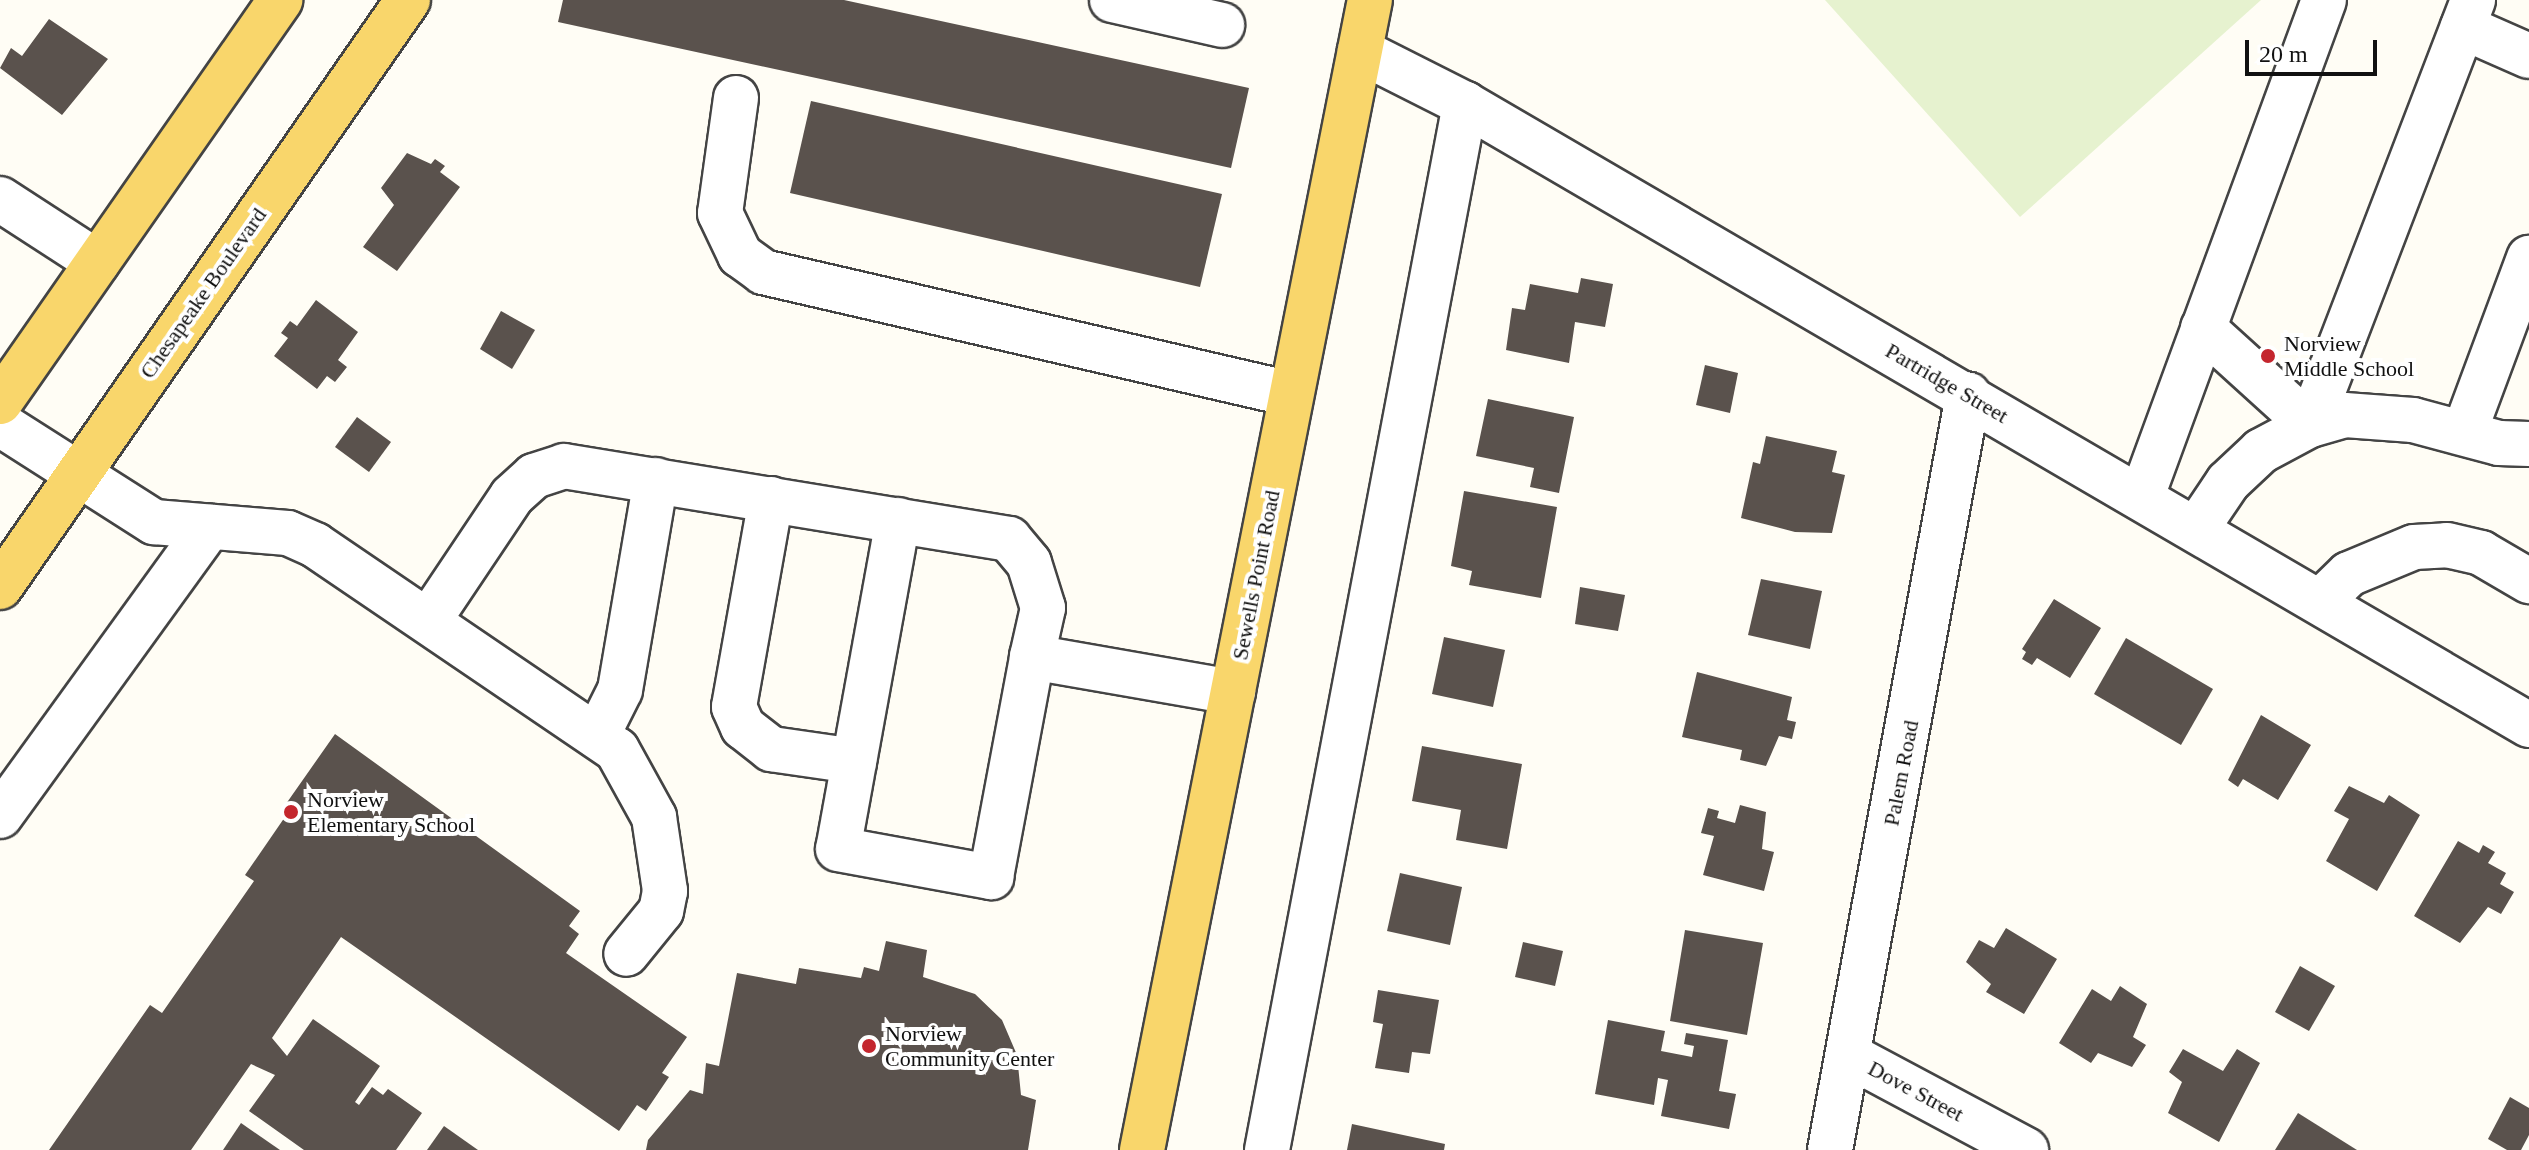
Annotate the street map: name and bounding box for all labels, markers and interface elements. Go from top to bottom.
scale bar [2249,24,2381,74]
text: 20 m [2259,41,2308,67]
street label: Chesapeake Boulevard [134,203,272,383]
place label: Norview Middle School [2284,330,2414,382]
street label: Partridge Street [1881,337,2013,429]
marker: Norview Middle School [2259,347,2277,365]
street label: Sewells Point Road [1227,488,1285,662]
street label: Palem Road [1878,718,1924,828]
place label: Norview Elementary School [307,786,475,838]
marker: Norview Elementary School [282,803,300,821]
place label: Norview Community Center [885,1020,1054,1072]
marker: Norview Community Center [860,1037,878,1055]
street label: Dove Street [1864,1055,1968,1127]

